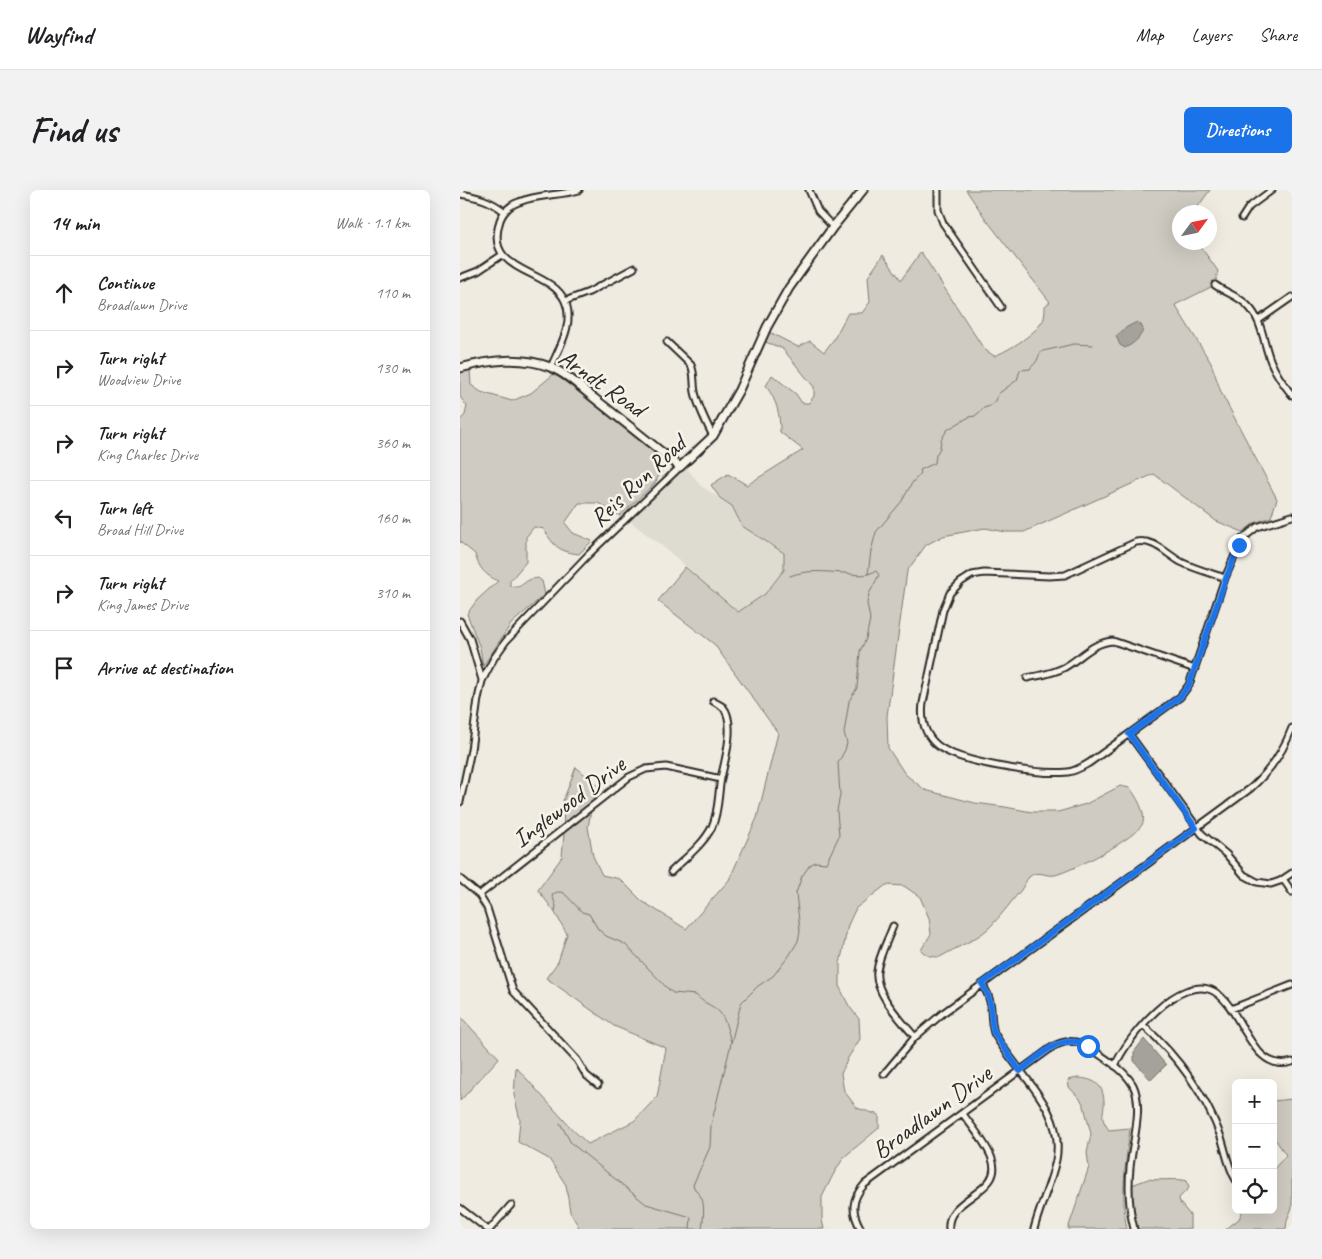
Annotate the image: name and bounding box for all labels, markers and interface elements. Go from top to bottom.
text: Wayfind [25,20,92,50]
text: Map [1136,24,1164,46]
text: Layers [1192,24,1231,46]
text: Share [1259,24,1297,46]
button: Directions [1184,107,1292,153]
text: Find us [30,108,117,153]
north arrow [1172,205,1217,250]
text: 14 min [50,210,100,236]
text: Walk · 1.1 km [335,213,410,233]
text: Continue [97,271,154,295]
icon: ahead [50,279,78,307]
text: 110 m [376,283,410,303]
text: Broadlawn Drive [97,295,187,315]
street label: Arndt Road [552,342,655,427]
text: Turn right [97,346,164,370]
icon: right [50,354,78,382]
text: 130 m [376,358,410,378]
text: Woodview Drive [97,370,180,390]
text: Turn right [97,421,164,445]
street label: Reis Run Road [583,426,695,534]
icon: right [50,429,78,457]
text: 360 m [376,433,410,453]
text: King Charles Drive [97,445,198,465]
text: Turn left [97,496,152,520]
icon: left [50,504,78,532]
text: 160 m [376,508,410,528]
text: Broad Hill Drive [97,520,183,540]
route end [1228,534,1251,557]
text: Turn right [97,571,164,595]
icon: right [50,579,78,607]
text: 310 m [376,583,410,603]
text: King James Drive [97,595,188,615]
icon: arrive [50,654,78,682]
text: Arrive at destination [97,656,233,680]
street label: Inglewood Drive [506,748,633,855]
route start [1077,1035,1100,1058]
street label: Broadlawn Drive [866,1057,1000,1166]
map controls [1232,1079,1277,1214]
button: + [1232,1079,1277,1124]
button: − [1232,1124,1277,1169]
button: locate [1232,1169,1277,1214]

